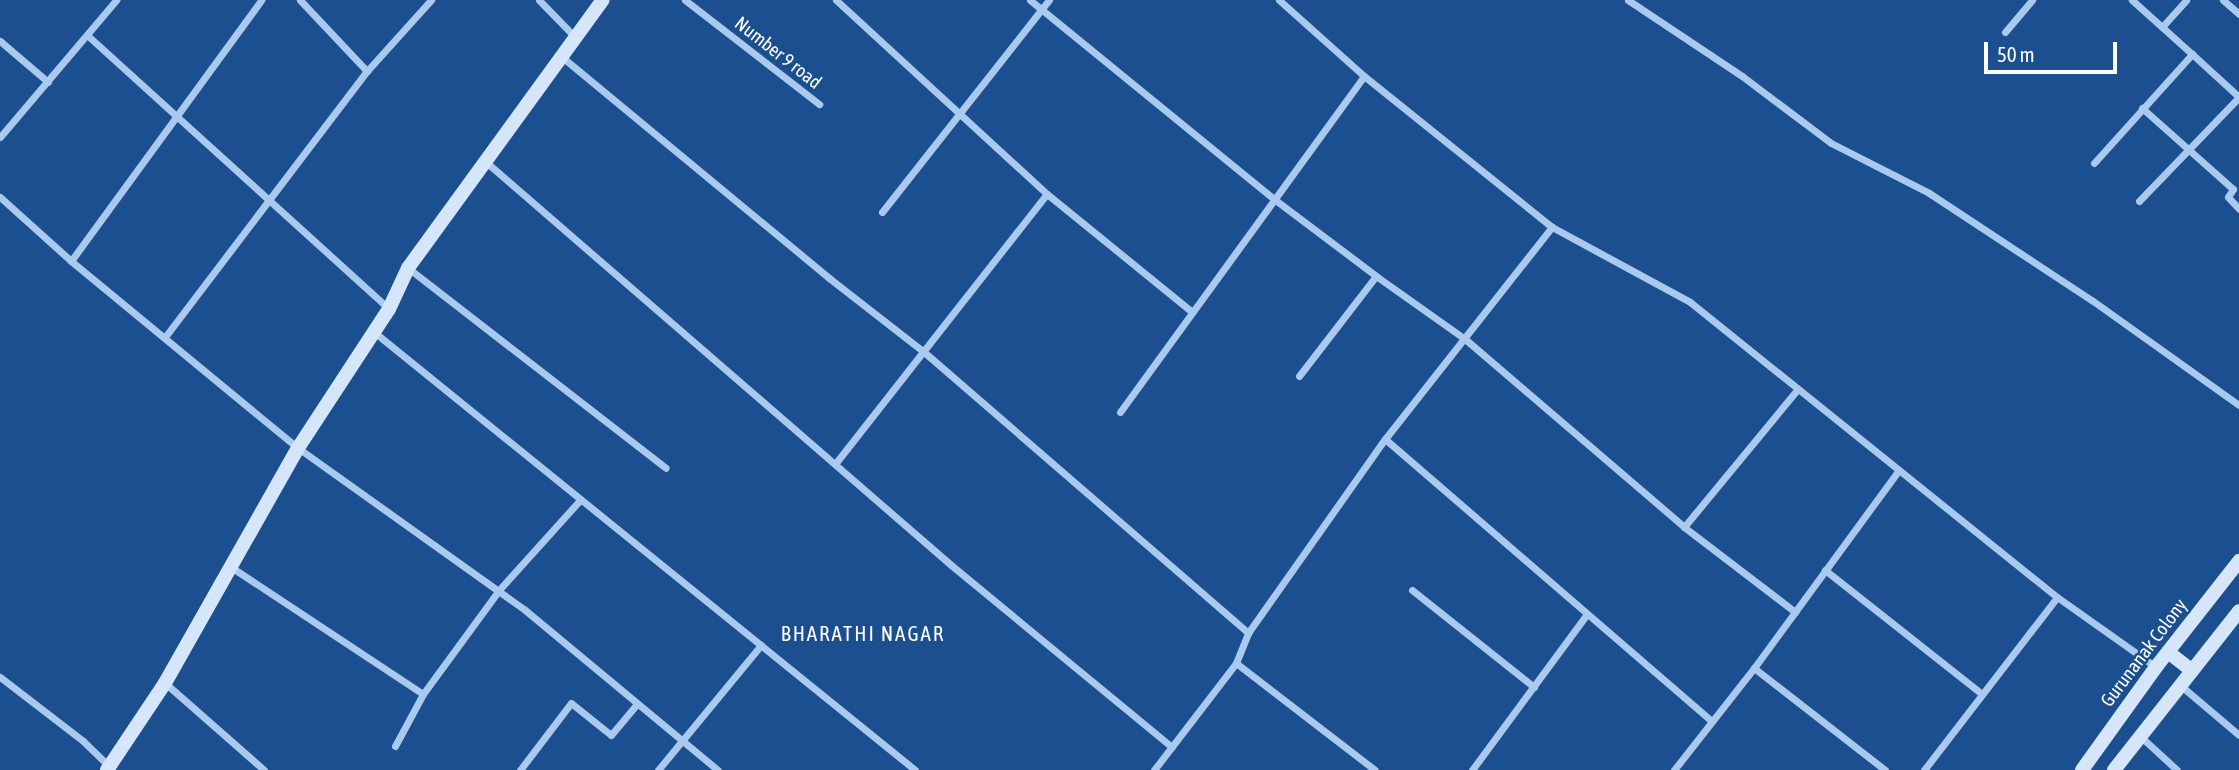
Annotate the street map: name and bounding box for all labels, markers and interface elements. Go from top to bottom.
street label: Number 9 road [730,12,826,94]
scale bar [1987,28,2120,72]
text: 50 m [1997,42,2035,66]
street label: Gurunanak Colony [2096,594,2192,712]
district label: BHARATHI NAGAR [782,620,944,646]

